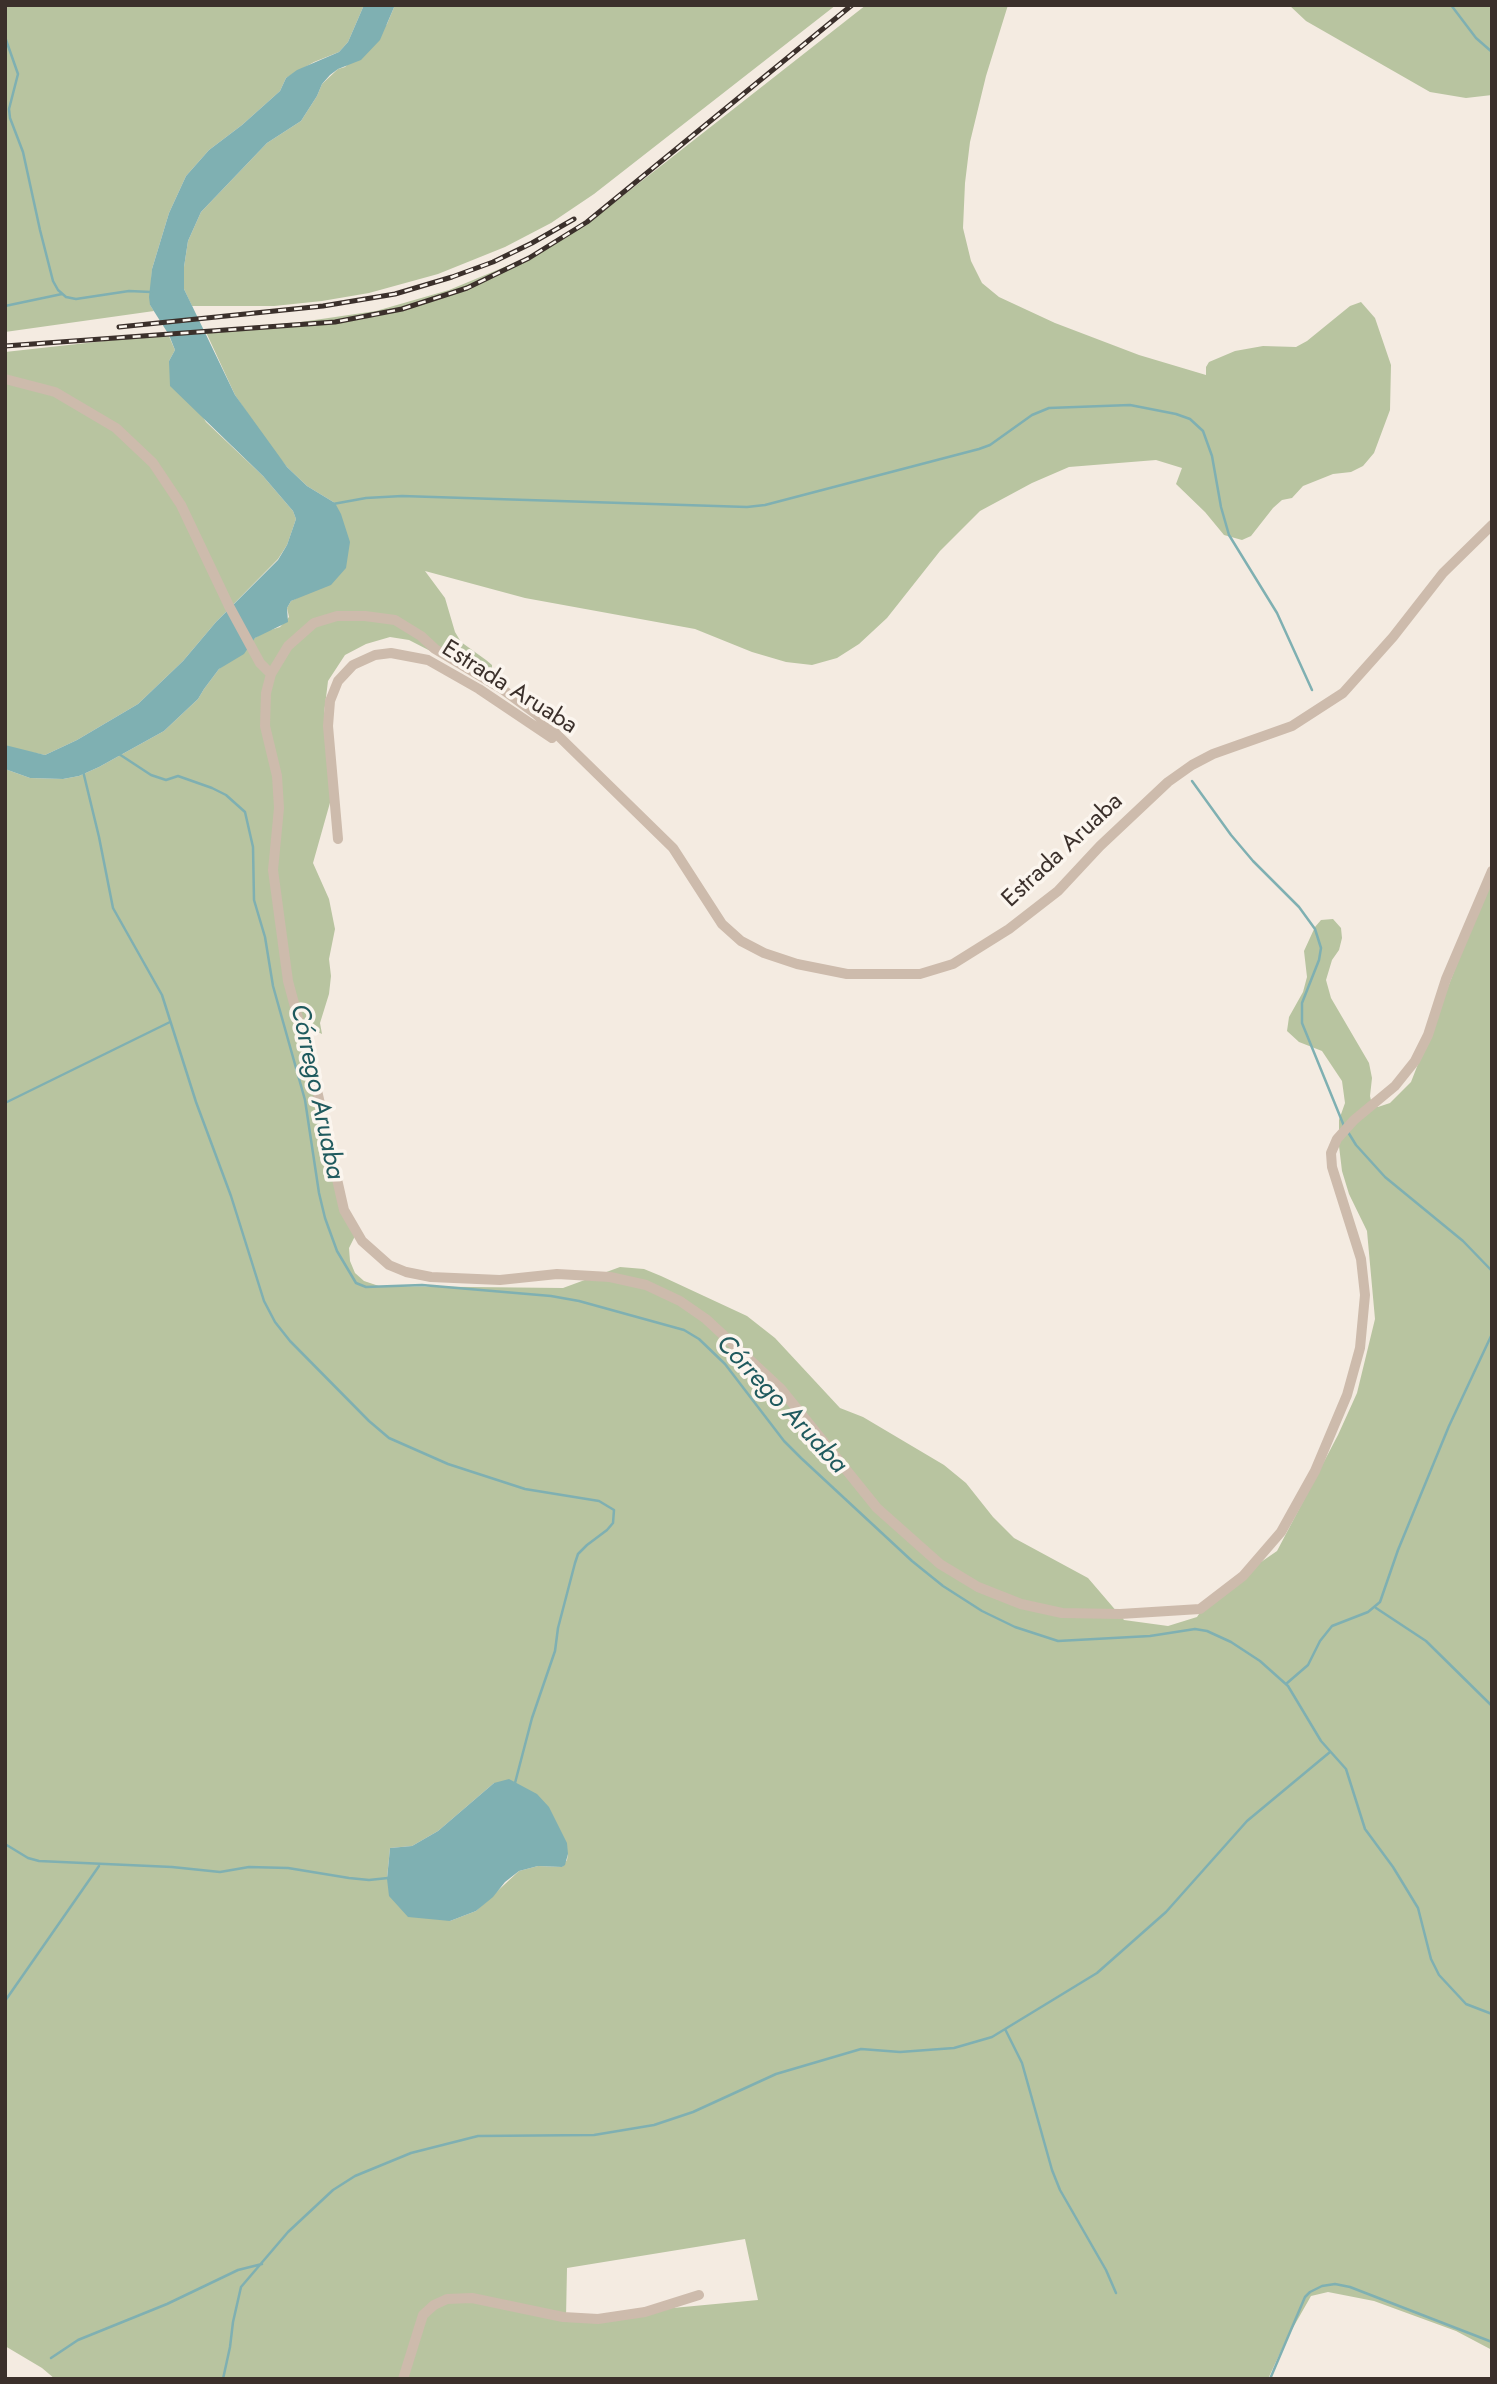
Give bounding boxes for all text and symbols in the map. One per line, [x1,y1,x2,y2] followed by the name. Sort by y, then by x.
[436,635,582,741] street label: Estrada Aruaba
[997,788,1129,914] street label: Estrada Aruaba
[282,1001,350,1183] water label: Córrego Aruaba
[709,1329,853,1481] water label: Córrego Aruaba

